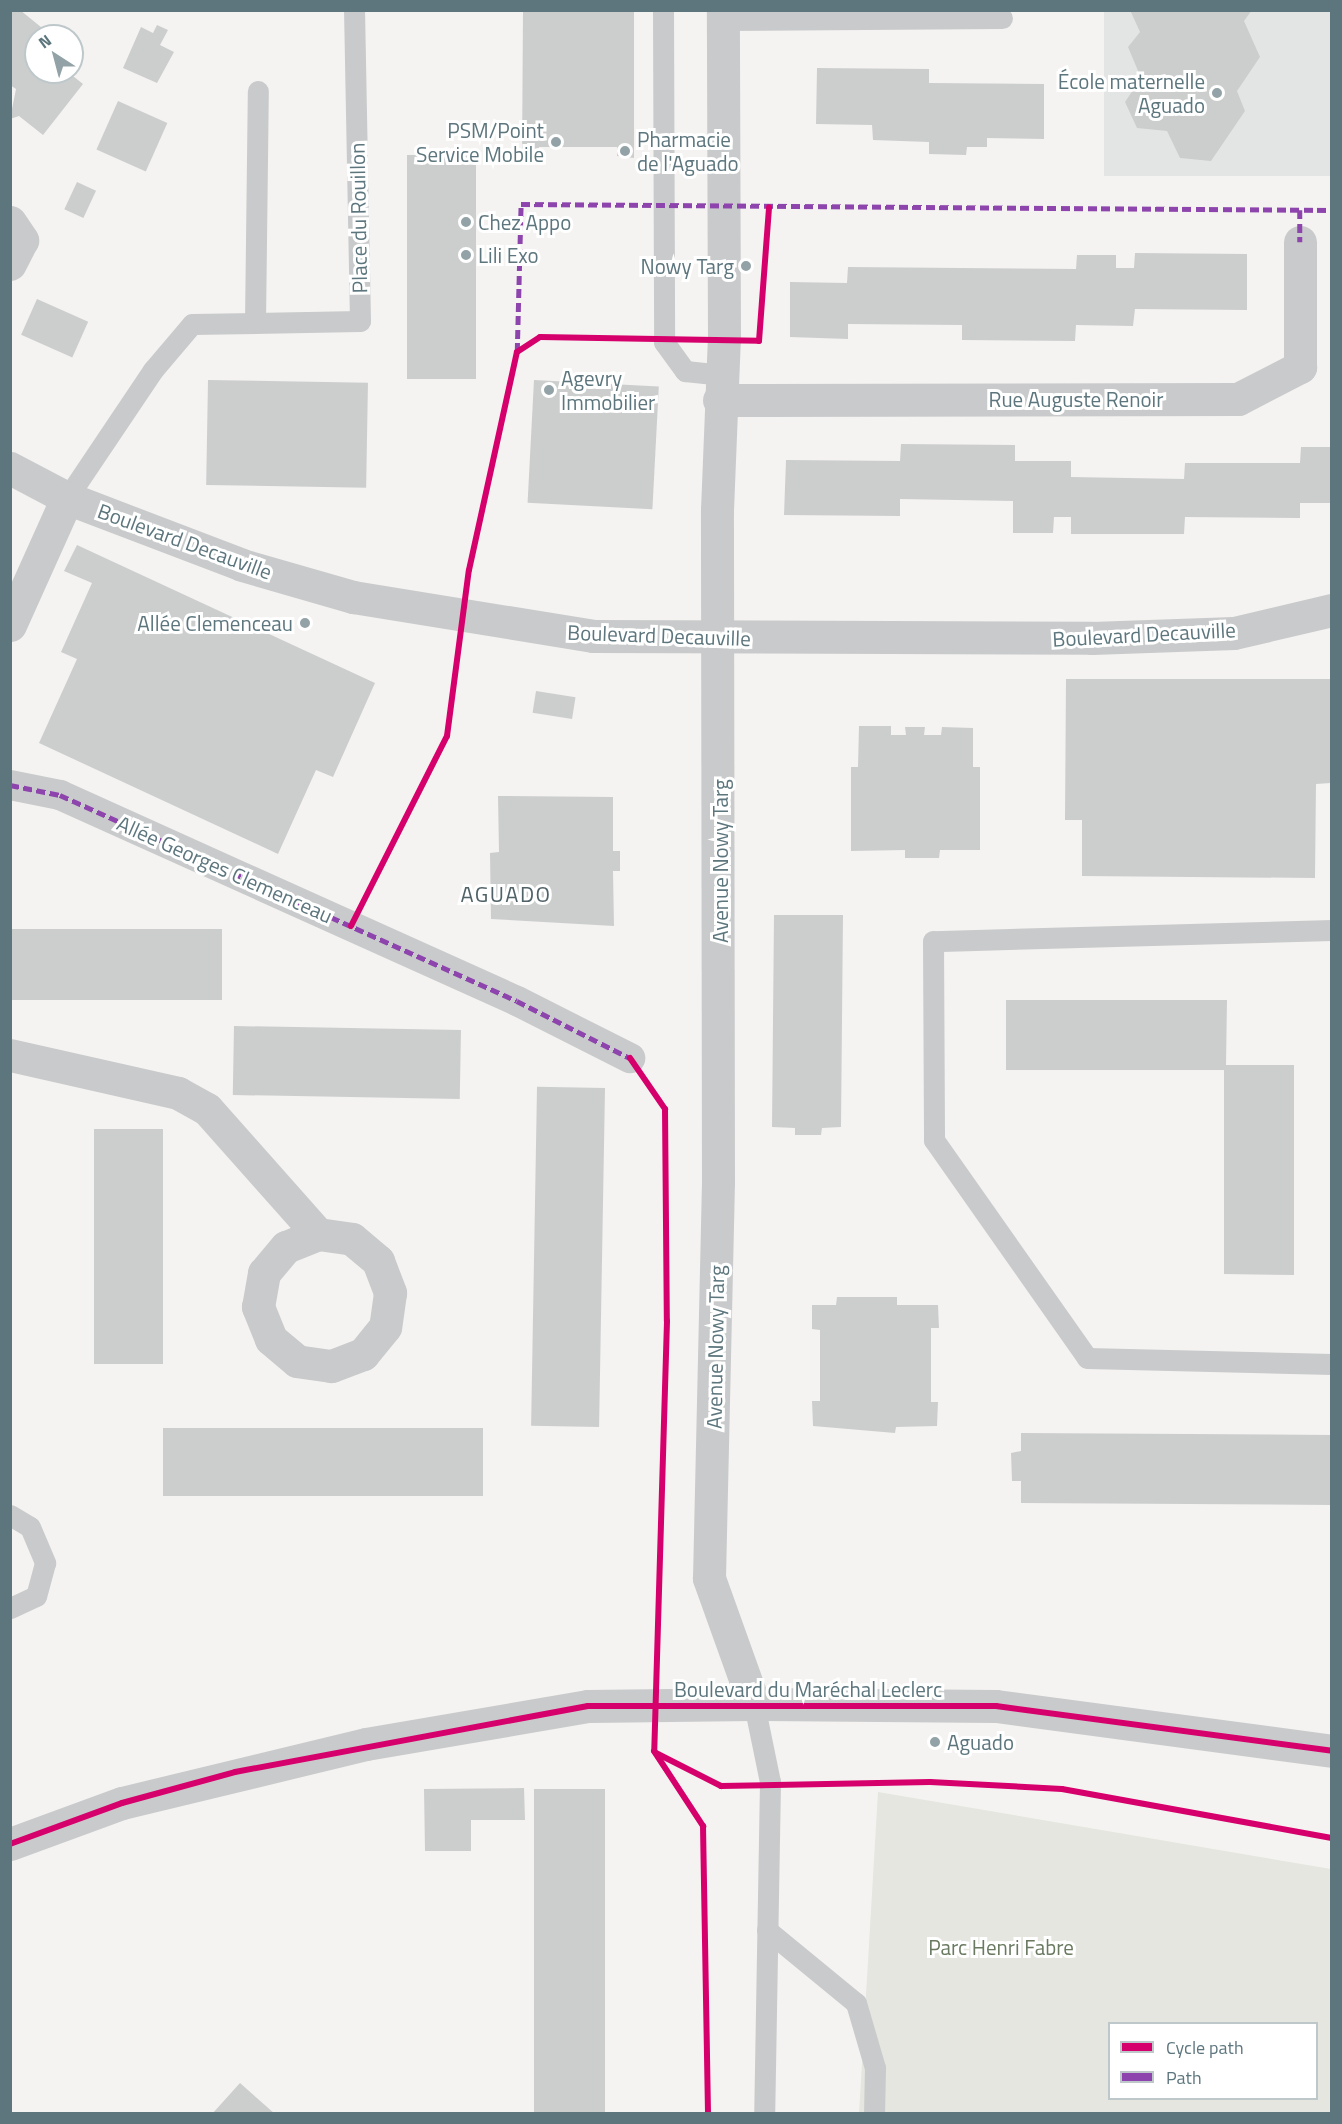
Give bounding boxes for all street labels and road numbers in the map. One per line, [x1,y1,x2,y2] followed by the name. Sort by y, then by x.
[344,142,372,294] street label: Place du Rouillon
[989,386,1163,412] street label: Rue Auguste Renoir
[94,498,276,584] street label: Boulevard Decauville
[1052,617,1236,651] street label: Boulevard Decauville
[567,619,751,651] street label: Boulevard Decauville
[707,779,733,943] street label: Avenue Nowy Targ
[113,810,337,928] street label: Allée Georges Clemenceau
[701,1265,729,1429] street label: Avenue Nowy Targ
[674,1676,942,1702] street label: Boulevard du Maréchal Leclerc

